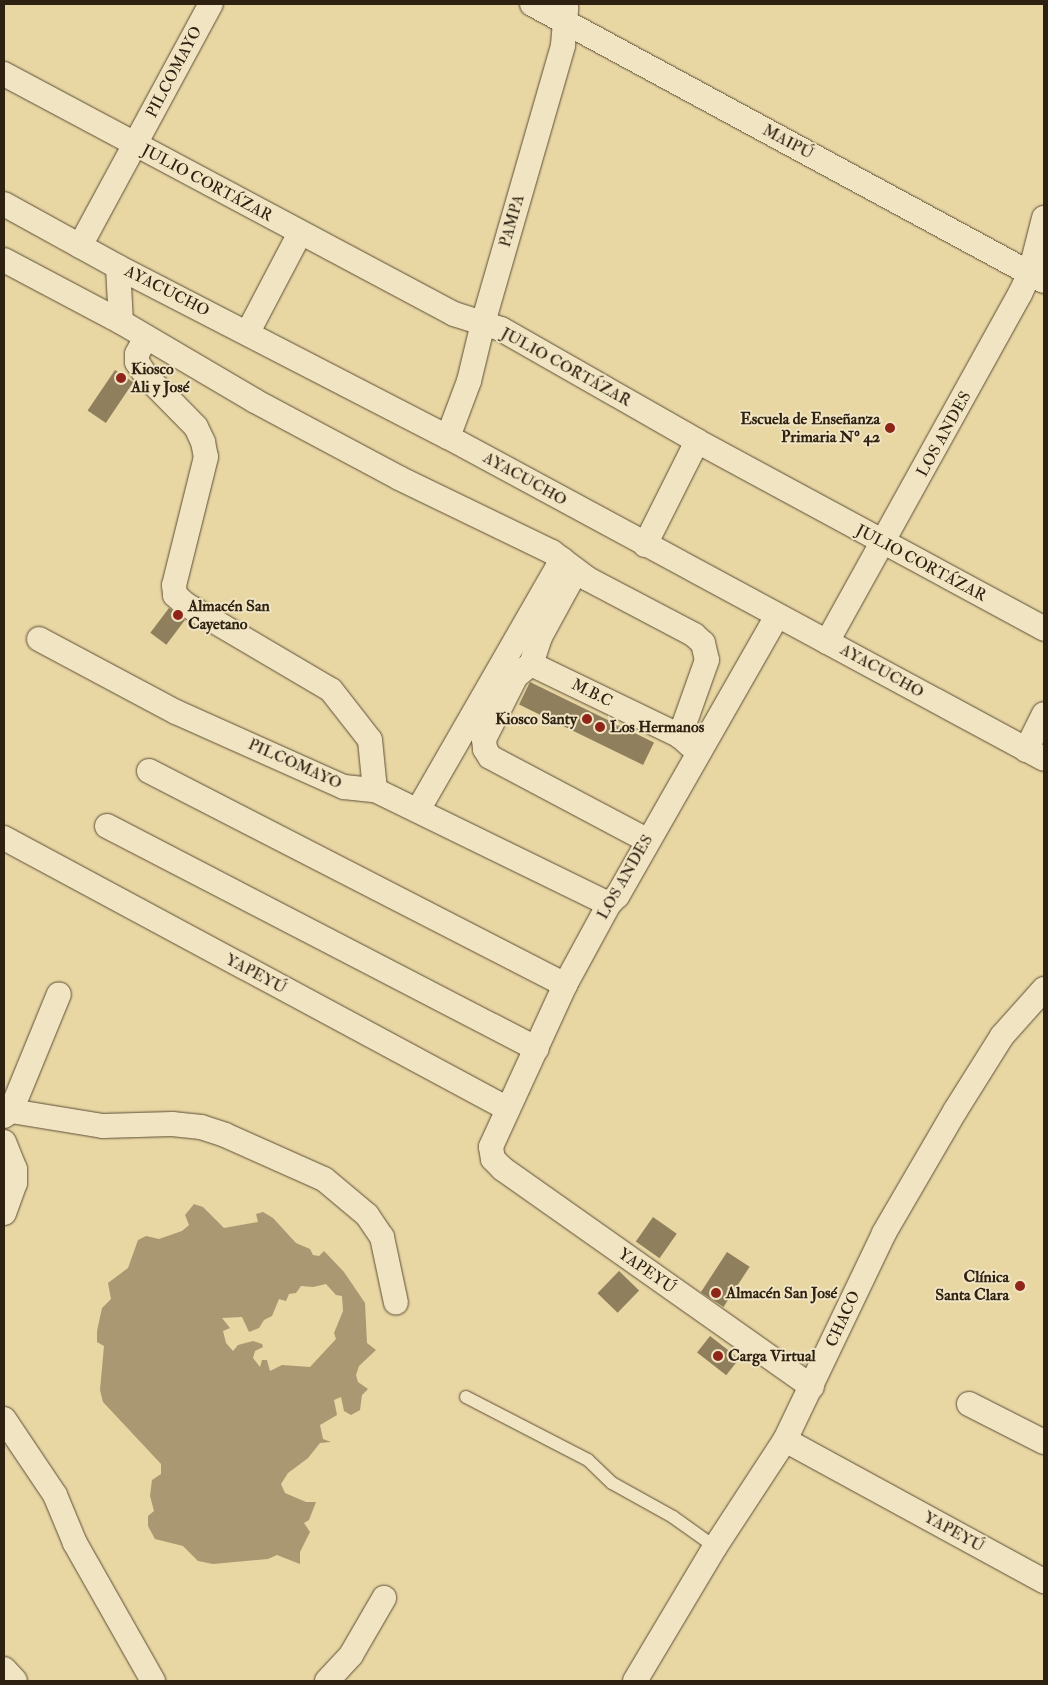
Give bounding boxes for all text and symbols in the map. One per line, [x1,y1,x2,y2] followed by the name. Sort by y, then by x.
[142,23,206,121] street label: PILCOMAYO
[759,121,817,163] street label: MAIPÚ
[138,140,276,226] street label: JULIO CORTÁZAR
[495,193,529,249] street label: PAMPA
[121,261,213,321] street label: AYACUCHO
[498,323,634,411] street label: JULIO CORTÁZAR
[131,359,189,397] place label: Kiosco Ali y José
[115,372,127,384] marker: Kiosco Ali y José
[913,388,975,480] street label: LOS ANDES
[740,409,880,447] place label: Escuela de Enseñanza Primaria Nº 42
[884,422,896,434] marker: Escuela de Enseñanza Primaria Nº 42
[480,448,570,510] street label: AYACUCHO
[852,520,990,606] street label: JULIO CORTÁZAR
[188,596,270,634] place label: Almacén San Cayetano
[172,609,184,621] marker: Almacén San Cayetano
[837,640,927,702] street label: AYACUCHO
[568,675,616,711] street label: M.B.C
[495,709,577,729] place label: Kiosco Santy
[581,713,593,725] marker: Kiosco Santy
[610,717,704,737] place label: Los Hermanos
[594,721,606,733] marker: Los Hermanos
[245,735,345,793] street label: PILCOMAYO
[593,831,657,923] street label: LOS ANDES
[222,950,290,998] street label: YAPEYÚ
[614,1244,680,1298] street label: YAPEYÚ
[935,1267,1009,1305] place label: Clínica Santa Clara
[1013,1279,1027,1293] marker: Clínica Santa Clara
[726,1283,837,1303] place label: Almacén San José
[710,1287,722,1299] marker: Almacén San José
[822,1288,864,1350] street label: CHACO
[728,1346,816,1366] place label: Carga Virtual
[712,1350,724,1362] marker: Carga Virtual
[920,1508,988,1556] street label: YAPEYÚ

